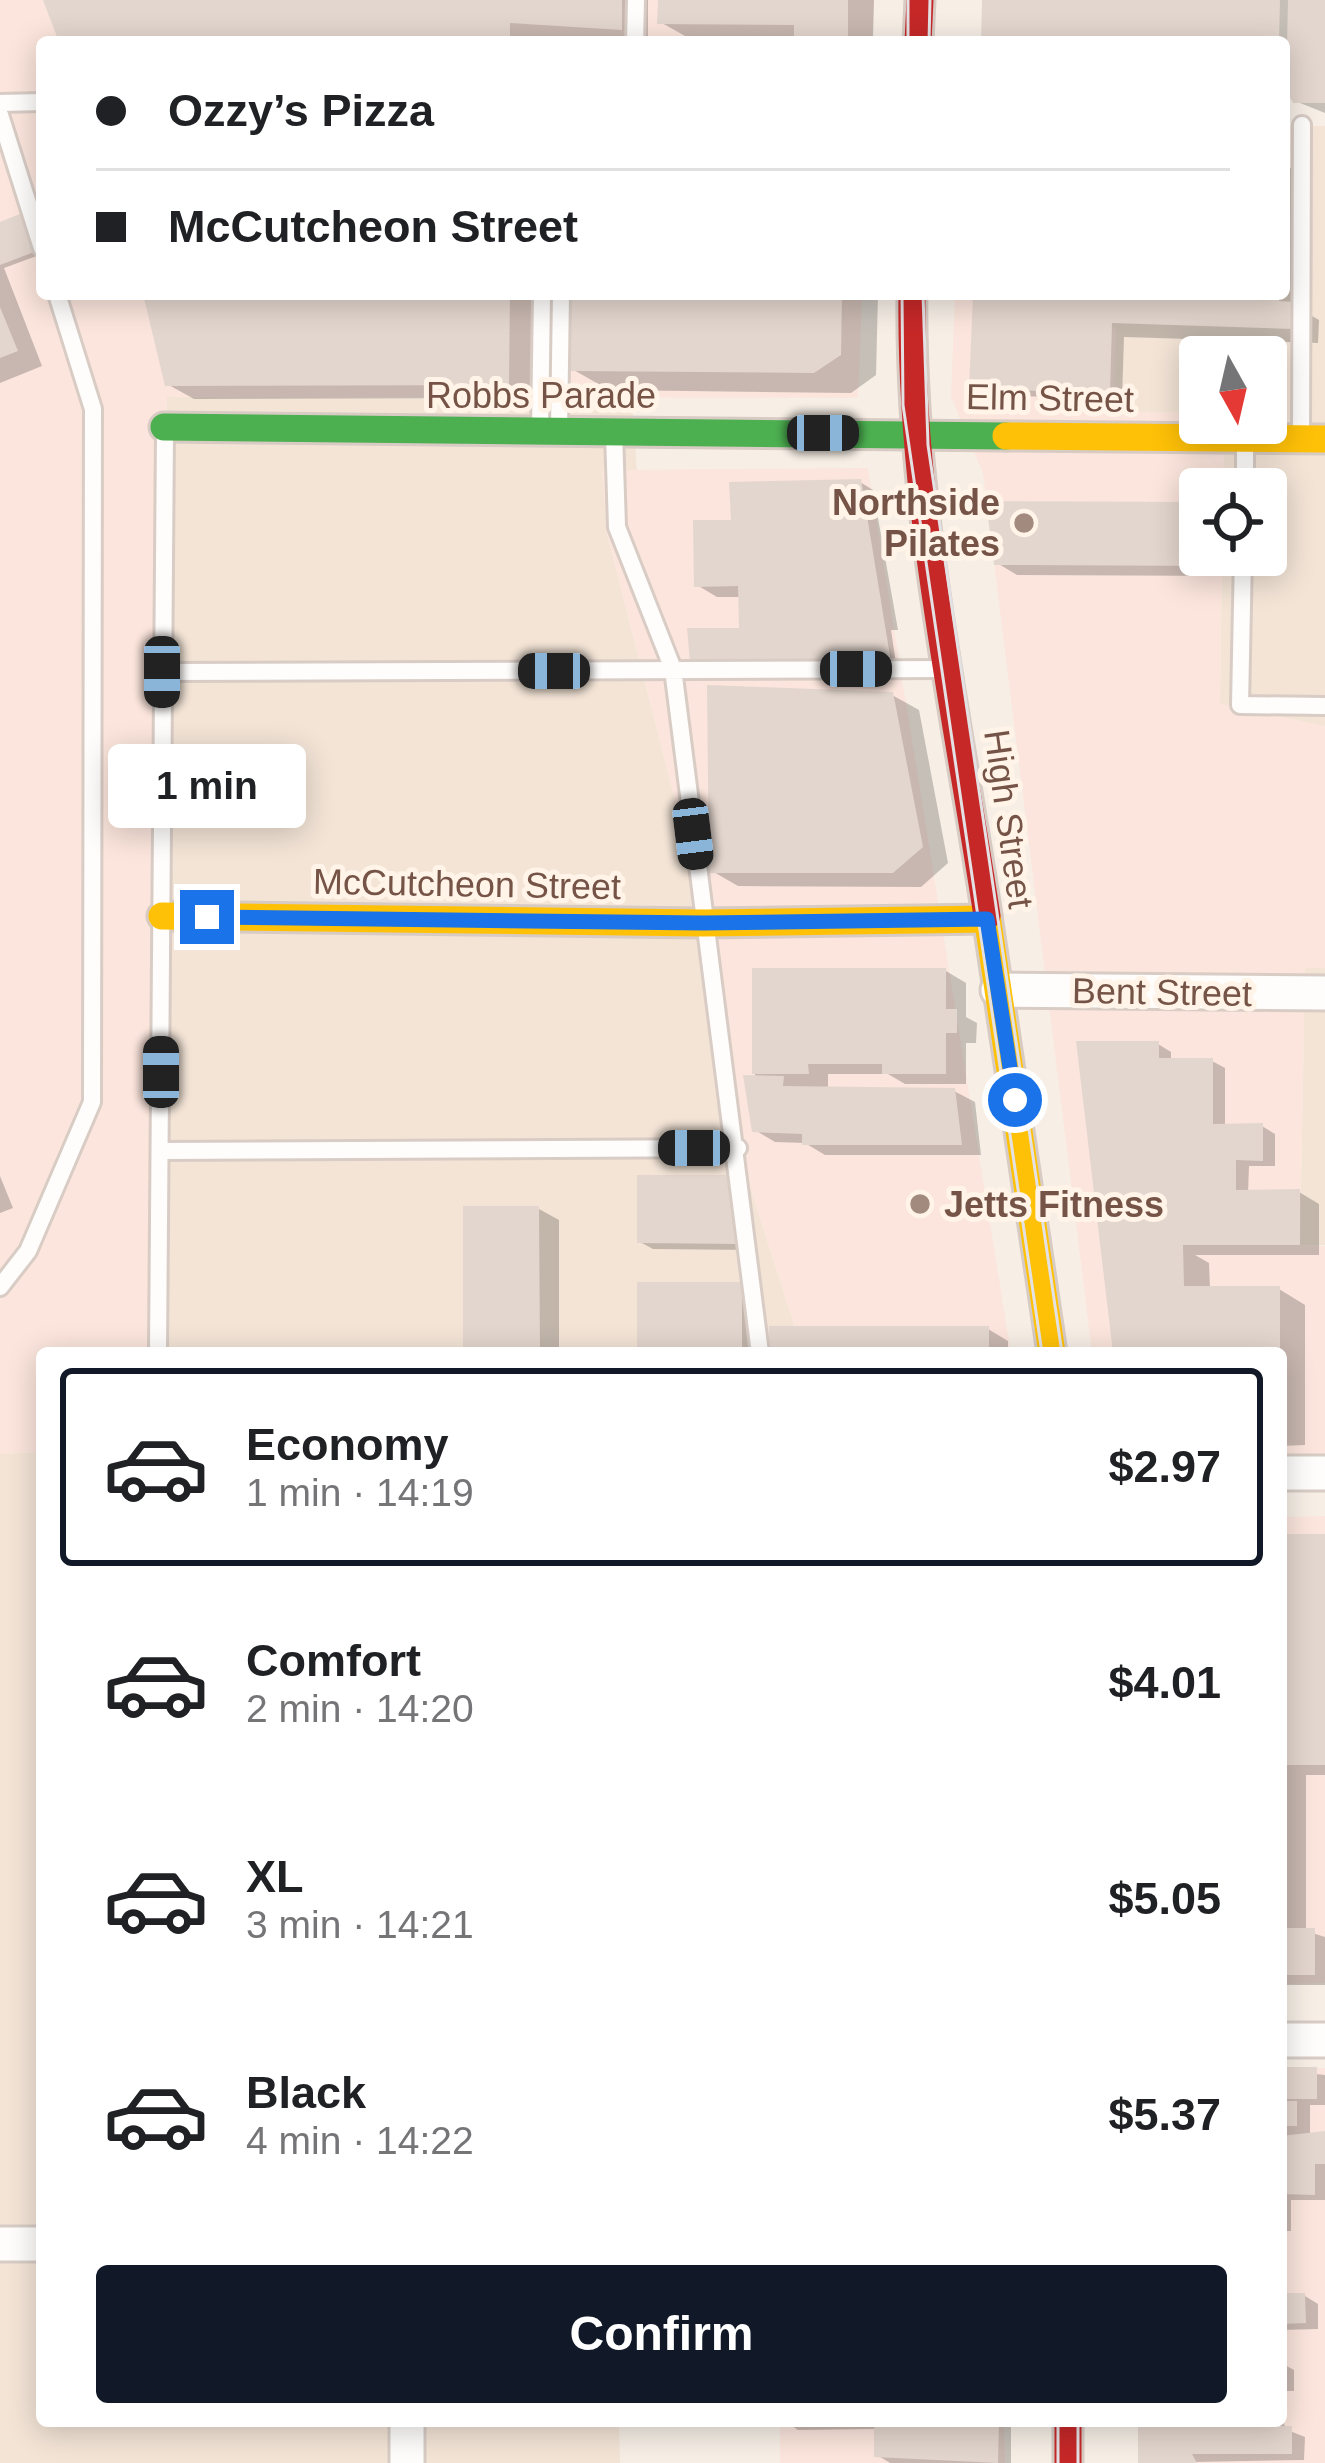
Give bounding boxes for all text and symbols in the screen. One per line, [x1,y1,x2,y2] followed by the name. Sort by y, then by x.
[168,85,434,136] text: Ozzy’s Pizza
[168,201,578,252] text: McCutcheon Street
[1179,336,1287,444] north arrow
[1179,336,1287,576] map controls
[426,375,656,416] street label: Robbs Parade
[966,376,1134,420] street label: Elm Street
[787,415,859,451] car
[1179,468,1287,576] button: locate
[832,482,1000,564] place label: Northside Pilates
[1011,510,1037,536] marker: Northside Pilates
[144,636,180,708] car
[820,651,892,687] car
[518,653,590,689] car
[976,727,1042,911] street label: High Street
[108,743,306,827] callout: 1 min
[156,764,258,807] text: 1 min
[671,796,715,872] car
[313,861,621,907] street label: McCutcheon Street
[180,890,234,944] route end
[1072,970,1252,1014] street label: Bent Street
[143,1036,179,1108] car
[988,1073,1042,1127] route start
[658,1130,730,1166] car
[944,1184,1164,1225] place label: Jetts Fitness
[907,1191,933,1217] marker: Jetts Fitness
[102,1413,210,1521] icon: car
[246,1419,449,1470] text: Economy
[1108,1441,1221,1492] text: $2.97
[246,1471,474,1514] text: 1 min · 14:19
[102,1629,210,1737] icon: car
[246,1635,421,1686] text: Comfort
[1108,1657,1221,1708] text: $4.01
[246,1687,474,1730] text: 2 min · 14:20
[102,1845,210,1953] icon: car
[246,1851,304,1902] text: XL
[1108,1873,1221,1924] text: $5.05
[246,1903,474,1946] text: 3 min · 14:21
[102,2061,210,2169] icon: car
[246,2067,366,2118] text: Black
[1108,2089,1221,2140] text: $5.37
[246,2119,474,2162] text: 4 min · 14:22
[96,2265,1227,2403] button: Confirm

